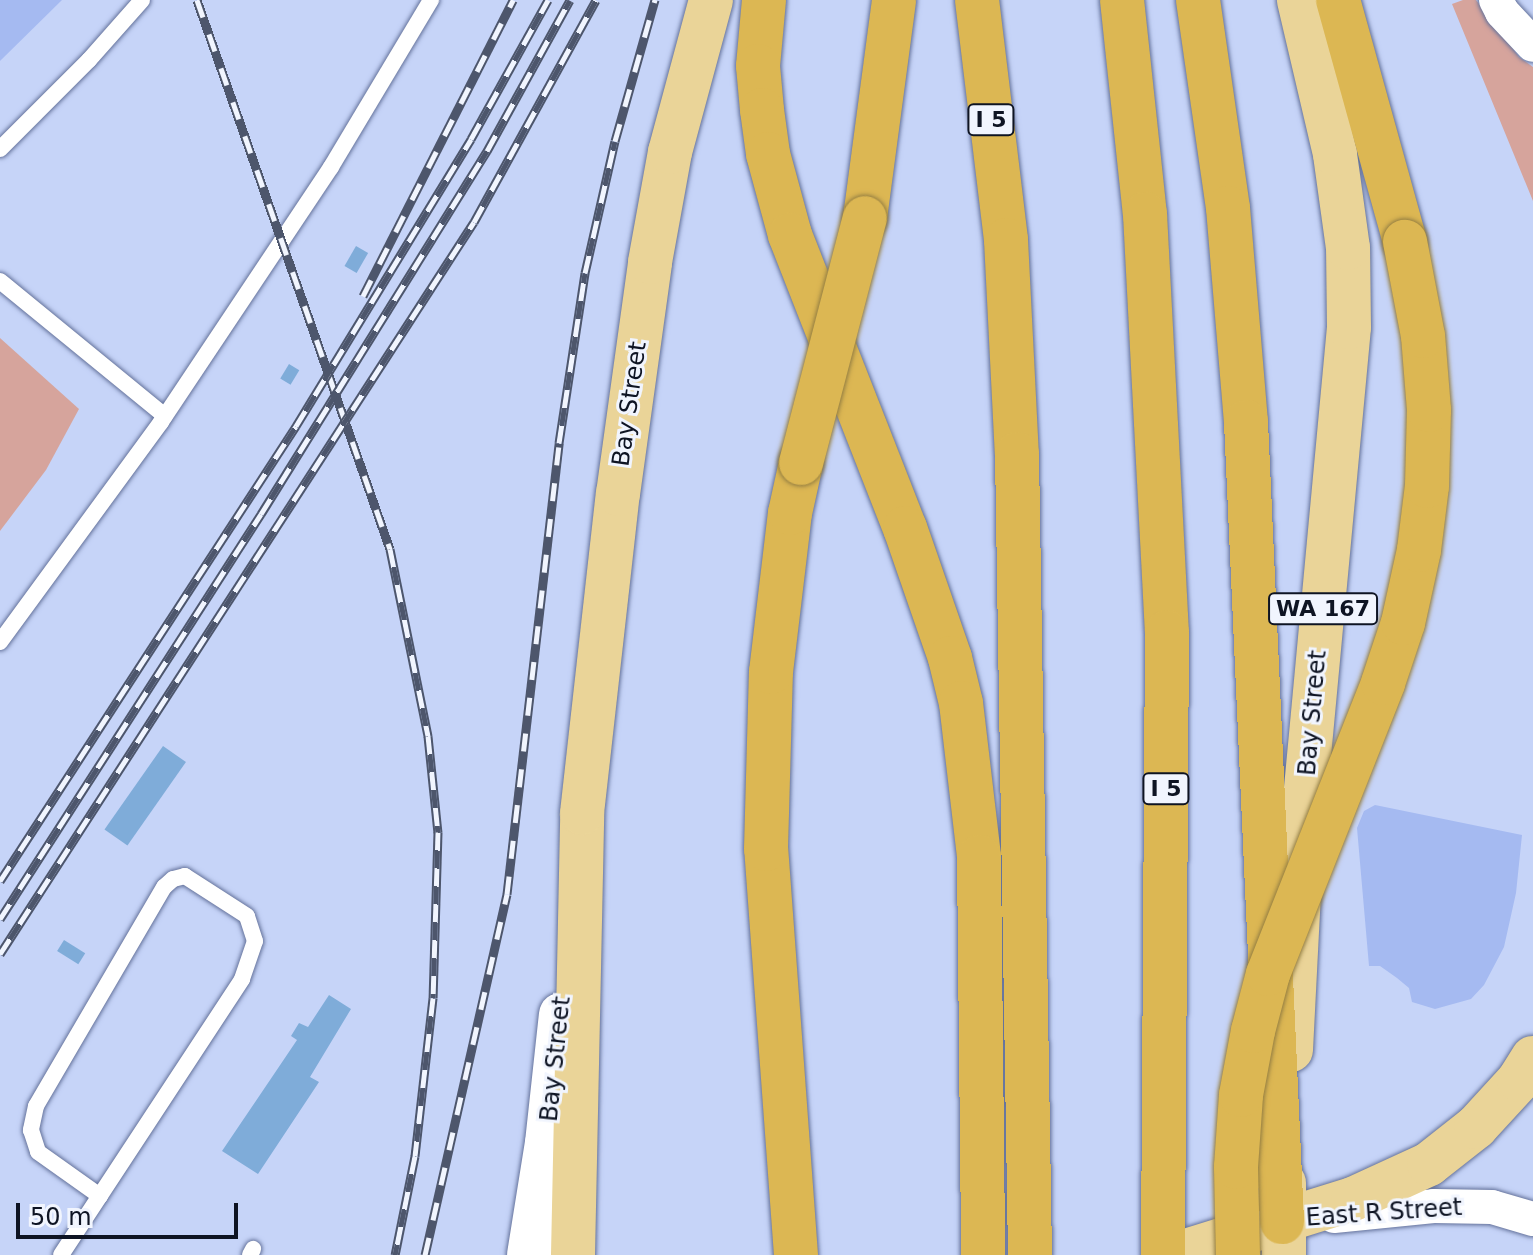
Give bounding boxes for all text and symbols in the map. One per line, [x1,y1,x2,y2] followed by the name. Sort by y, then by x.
[967,102,1015,138] road number: I 5
[607,340,653,468] street label: Bay Street
[1267,591,1379,627] road number: WA 167
[1293,649,1333,777] street label: Bay Street
[1142,771,1190,807] road number: I 5
[535,995,577,1123] street label: Bay Street
[20,1187,242,1237] scale bar
[1305,1193,1463,1233] street label: East R Street
[30,1203,92,1231] text: 50 m

